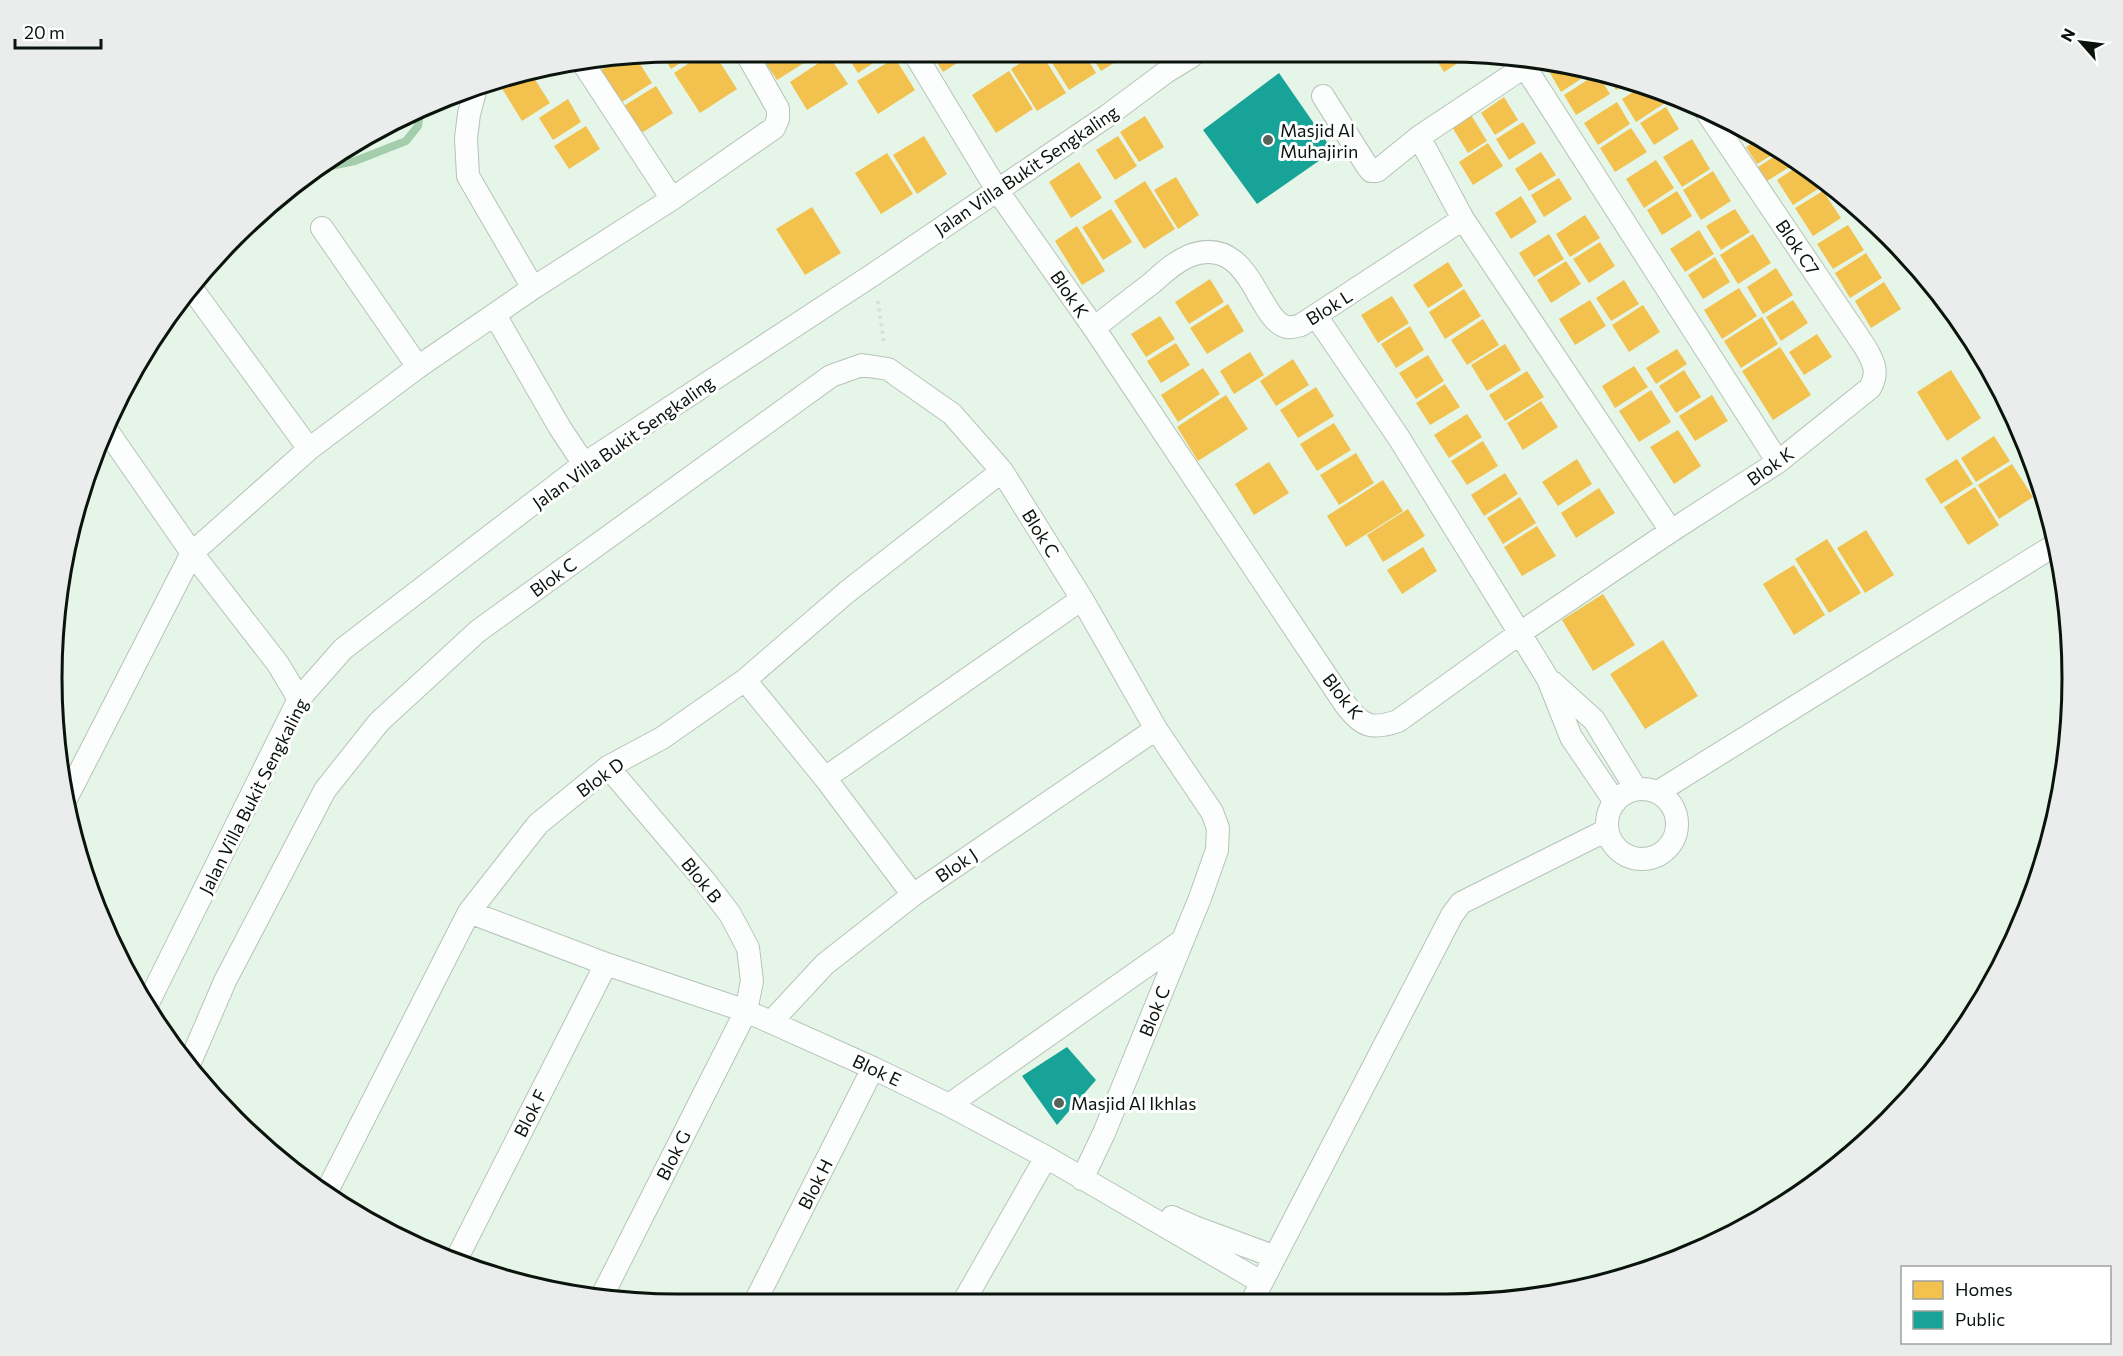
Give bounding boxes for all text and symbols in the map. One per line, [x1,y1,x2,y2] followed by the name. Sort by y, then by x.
[15,12,100,50] scale bar
[2051,12,2111,72] north arrow
[24,21,65,43] text: 20 m
[2056,25,2079,44] text: N
[930,100,1122,240] street label: Jalan Villa Bukit Sengkaling
[1280,119,1358,162] place label: Masjid Al Muhajirin
[1261,133,1275,147] marker: Masjid Al Muhajirin
[1772,215,1824,279] street label: Blok C7
[1046,266,1094,322] street label: Blok K
[1302,284,1356,330] street label: Blok L
[528,371,718,513] street label: Jalan Villa Bukit Sengkaling
[1742,442,1798,490] street label: Blok K
[1018,505,1064,561] street label: Blok C
[525,553,581,601] street label: Blok C
[1318,669,1368,723] street label: Blok K
[194,694,312,898] street label: Jalan Villa Bukit Sengkaling
[572,752,628,802] street label: Blok D
[931,843,981,887] street label: Blok J
[677,853,727,907] street label: Blok B
[1134,983,1174,1039] street label: Blok C
[849,1049,905,1091] street label: Blok E
[509,1086,551,1140] street label: Blok F
[1071,1092,1196,1114] place label: Masjid Al Ikhlas
[1052,1096,1066,1110] marker: Masjid Al Ikhlas
[651,1126,695,1184] street label: Blok G
[793,1155,837,1213] street label: Blok H
[1901,1266,2111,1344] legend
[1955,1278,2013,1300] text: Homes
[1955,1308,2005,1330] text: Public

